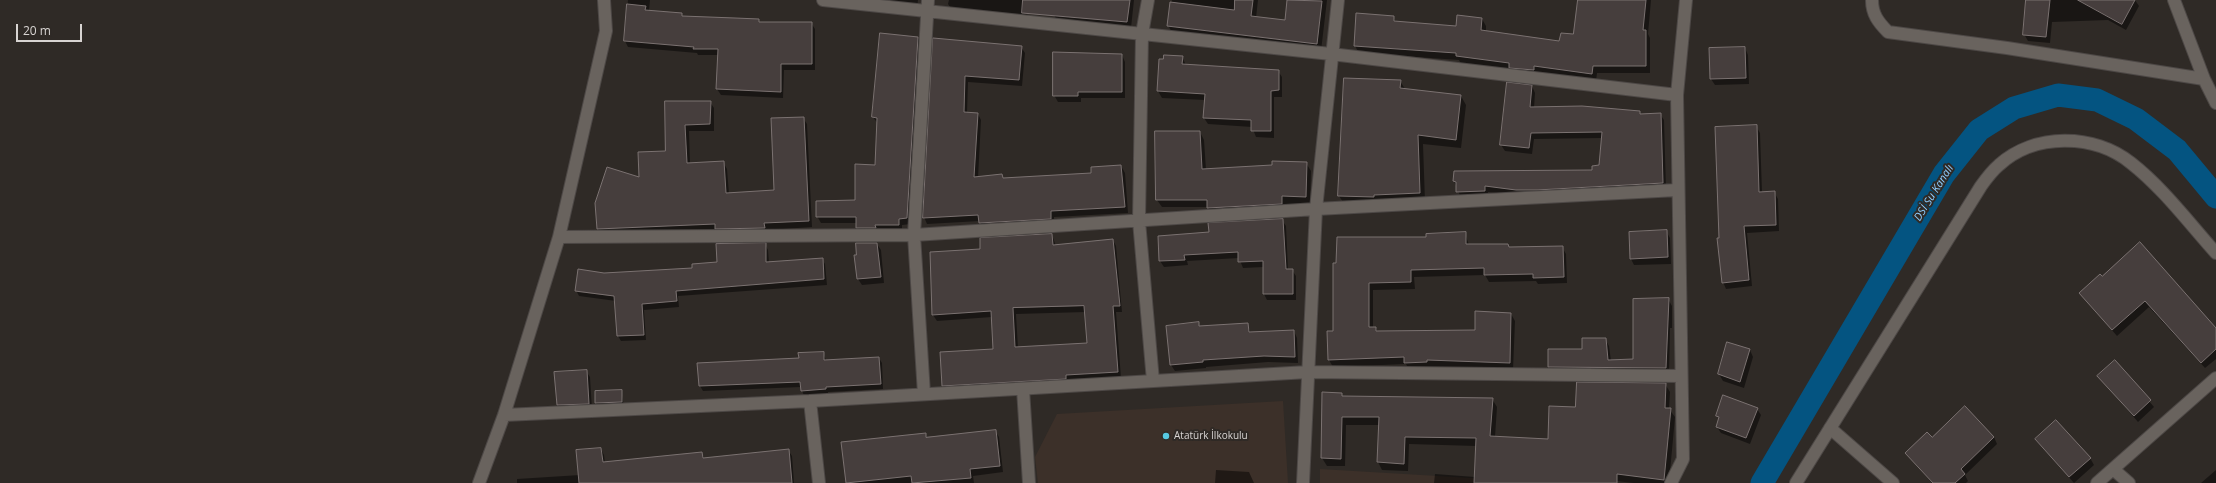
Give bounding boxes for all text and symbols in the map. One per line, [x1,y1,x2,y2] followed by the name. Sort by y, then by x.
[18,16,84,42] scale bar
[23,22,51,39] text: 20 m
[1911,162,1957,224] water label: DSİ Su Kanalı
[1174,430,1248,442] place label: Atatürk İlkokulu
[1161,431,1171,441] marker: Atatürk İlkokulu

